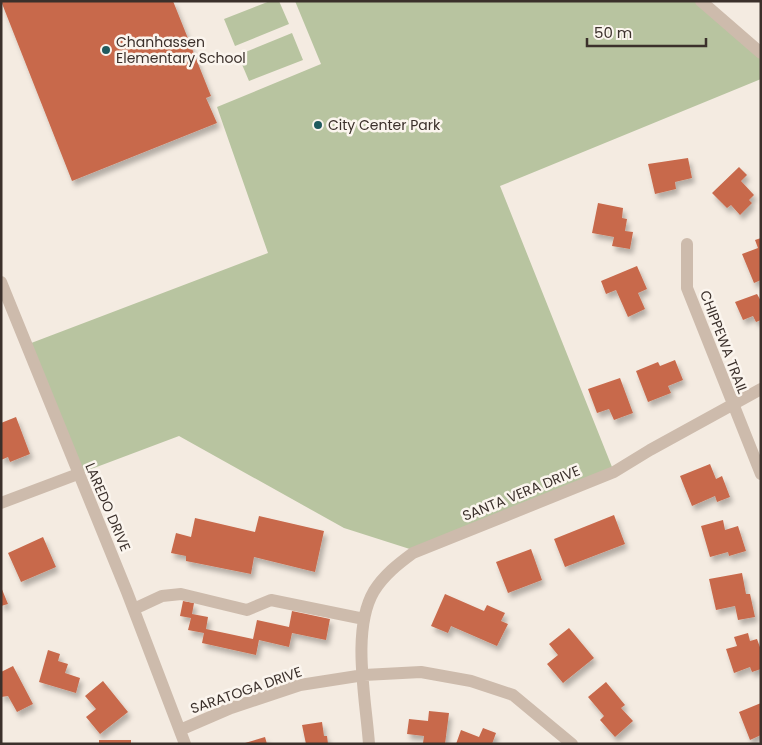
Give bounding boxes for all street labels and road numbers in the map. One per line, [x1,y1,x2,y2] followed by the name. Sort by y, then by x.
[695,287,753,397] street label: CHIPPEWA TRAIL
[80,460,136,554] street label: LAREDO DRIVE
[459,460,583,526] street label: SANTA VERA DRIVE
[188,662,304,718] street label: SARATOGA DRIVE

